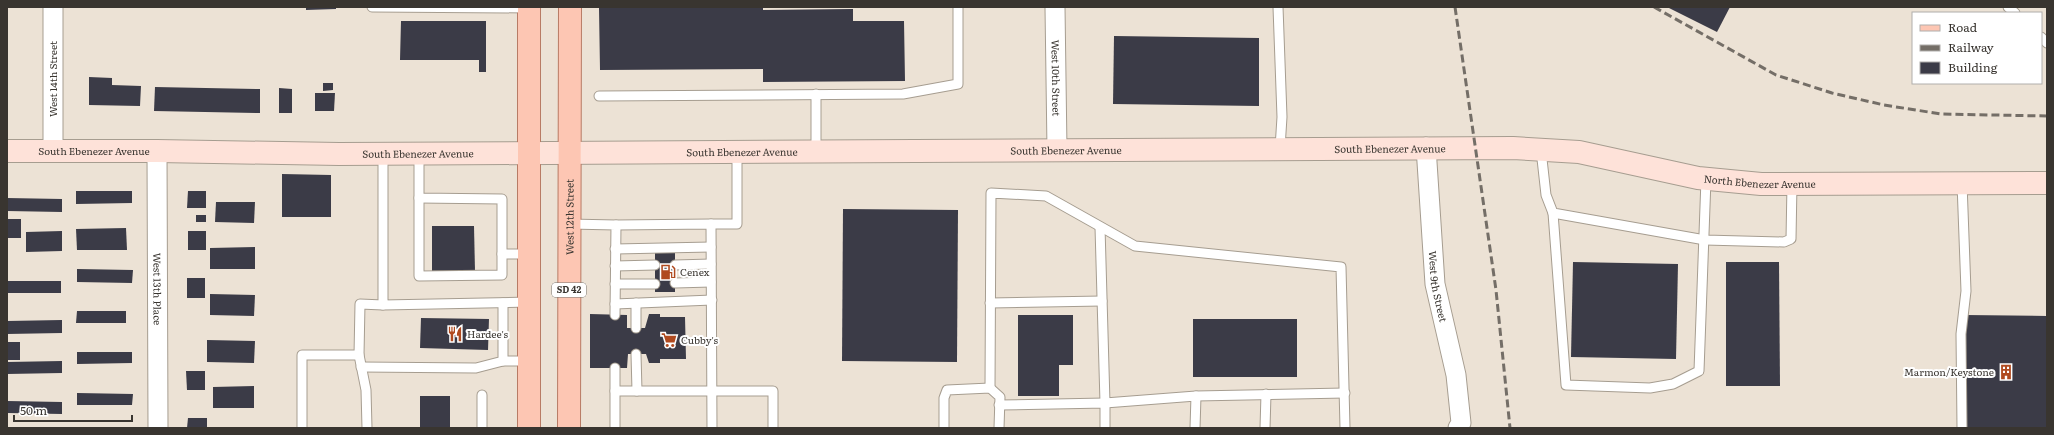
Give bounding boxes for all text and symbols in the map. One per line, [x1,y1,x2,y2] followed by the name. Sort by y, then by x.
[1912,12,2042,84] legend
[1948,18,1978,36] text: Road
[1948,38,1994,56] text: Railway
[1048,40,1065,116] street label: West 10th Street
[45,41,60,117] street label: West 14th Street
[1948,58,1998,76] text: Building
[1334,140,1446,156] street label: South Ebenezer Avenue
[1010,142,1122,158] street label: South Ebenezer Avenue
[38,143,150,158] street label: South Ebenezer Avenue
[686,144,798,159] street label: South Ebenezer Avenue
[362,145,474,161] street label: South Ebenezer Avenue
[1703,171,1816,191] street label: North Ebenezer Avenue
[561,179,577,255] street label: West 12th Street
[1426,250,1452,323] street label: West 9th Street
[150,253,166,325] street label: West 13th Place
[659,263,677,281] fuel station icon: Cenex
[680,264,710,279] place label: Cenex
[552,283,586,297] road number: SD 42
[446,325,464,343] restaurant icon: Hardee's
[467,326,508,341] place label: Hardee's
[660,331,678,349] supermarket icon: Cubby's
[681,332,718,347] place label: Cubby's
[1997,363,2015,381] building icon: Marmon/Keystone
[1904,364,1994,379] place label: Marmon/Keystone
[14,397,132,423] scale bar
[20,401,47,419] text: 50 m

